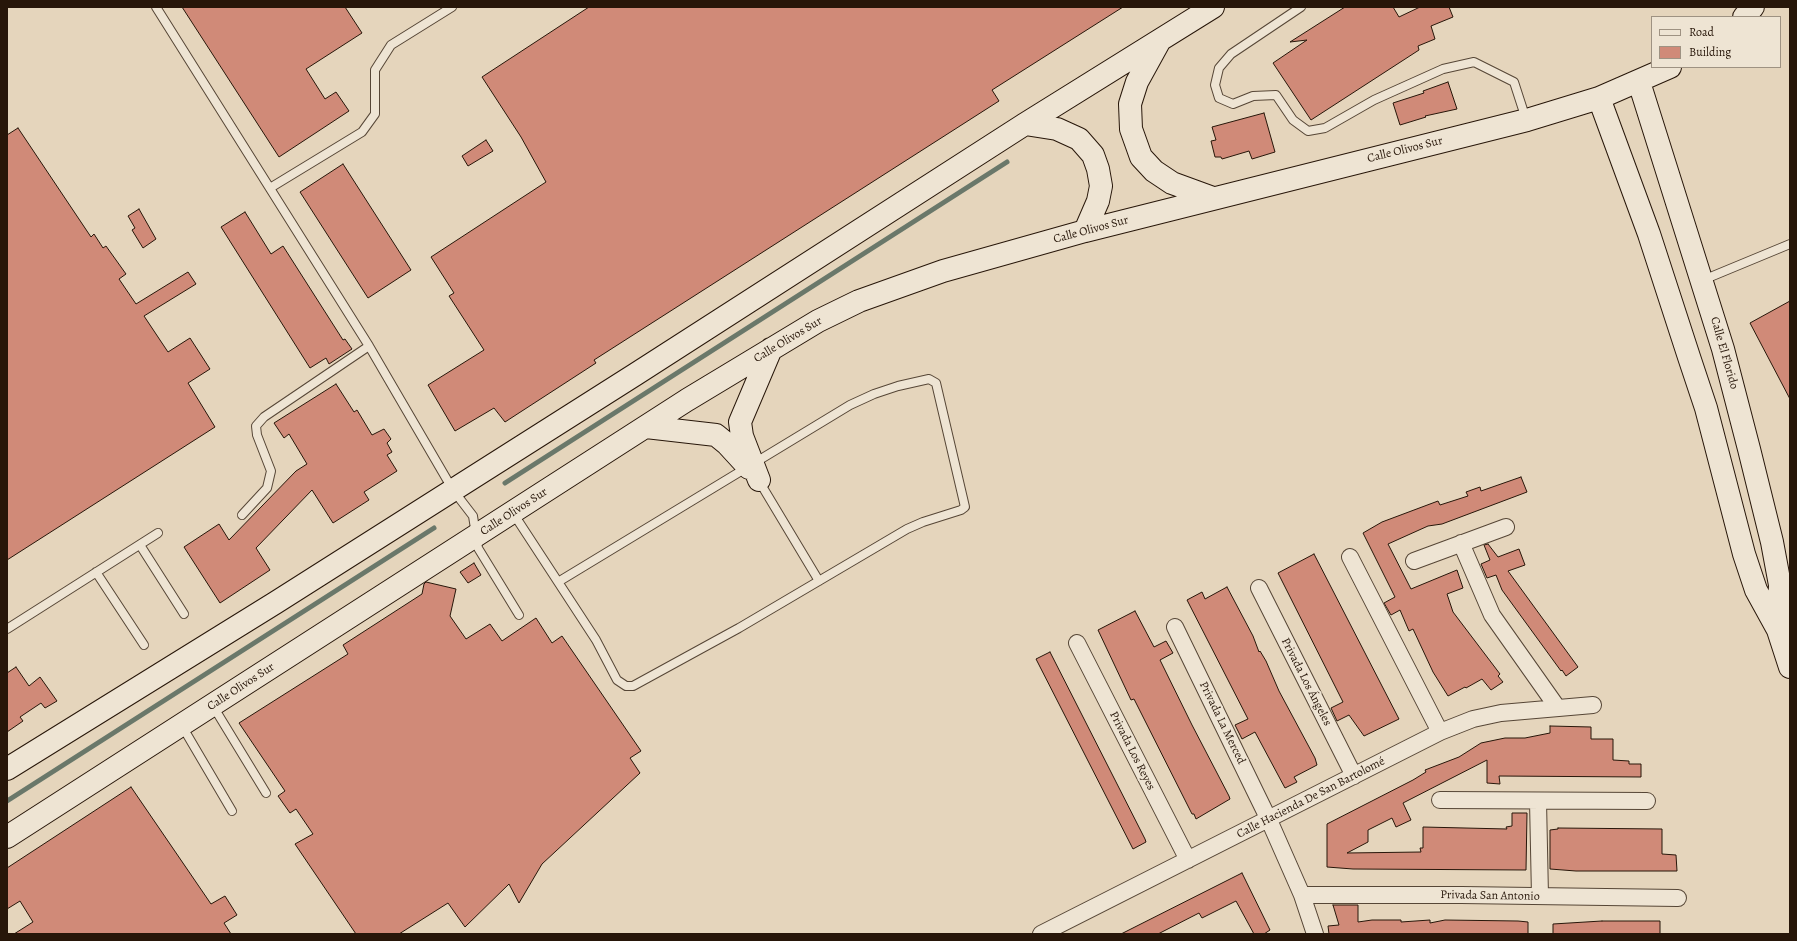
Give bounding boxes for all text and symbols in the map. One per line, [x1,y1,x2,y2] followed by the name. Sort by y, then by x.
[1651,16,1781,68] legend
[1689,24,1714,40] text: Road
[1689,44,1731,60] text: Building
[1366,134,1444,166] street label: Calle Olivos Sur
[1052,213,1130,247] street label: Calle Olivos Sur
[751,314,825,366] street label: Calle Olivos Sur
[1707,315,1741,391] street label: Calle El Florido
[478,485,550,539] street label: Calle Olivos Sur
[1278,636,1334,728] street label: Privada Los Ángeles
[205,660,277,714] street label: Calle Olivos Sur
[1196,679,1248,767] street label: Privada La Merced
[1106,709,1158,793] street label: Privada Los Reyes
[1235,754,1387,842] street label: Calle Hacienda De San Bartolomé
[1440,888,1540,904] street label: Privada San Antonio

